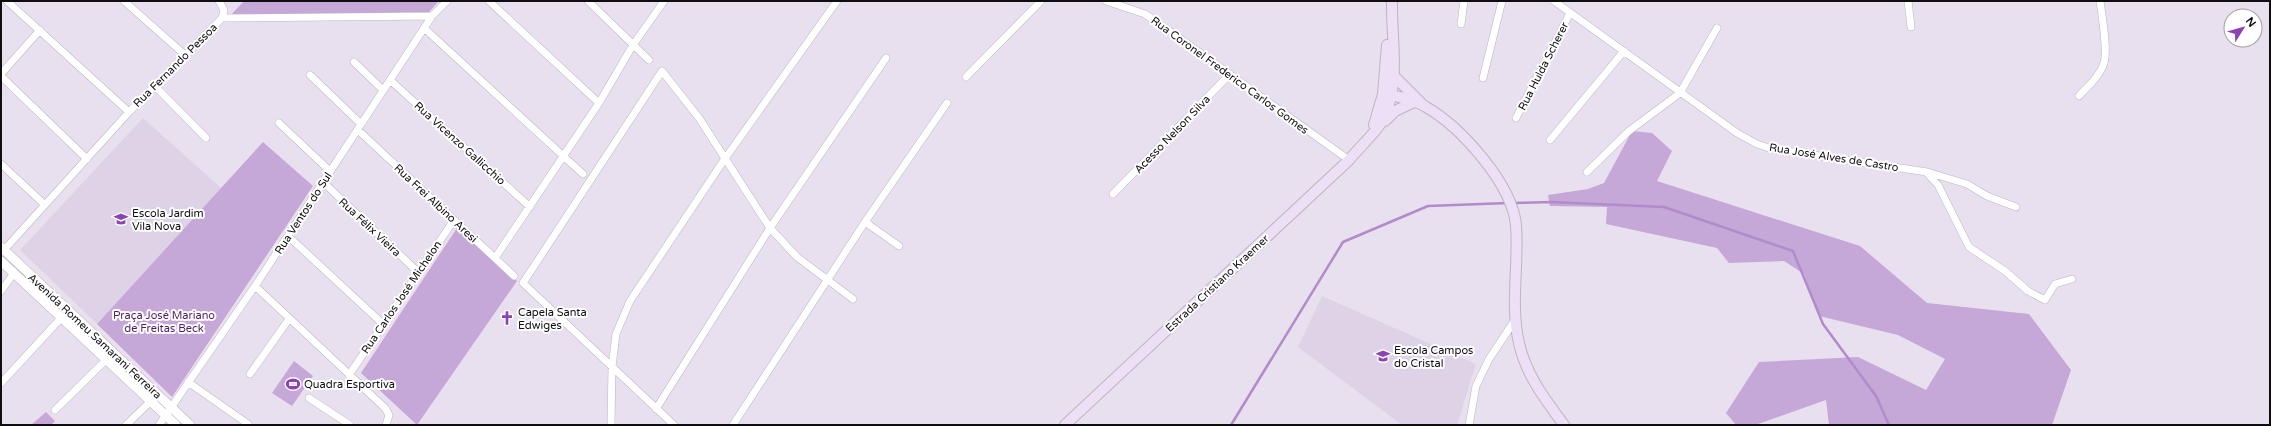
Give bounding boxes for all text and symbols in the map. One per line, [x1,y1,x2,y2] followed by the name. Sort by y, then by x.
[2223,8,2263,48] north arrow
[1148,14,1311,137] street label: Rua Coronel Frederico Carlos Gomes
[2243,15,2258,30] text: N
[1516,19,1572,112] street label: Rua Hulda Scherer
[131,21,220,110] street label: Rua Fernando Pessoa
[1132,93,1213,176] street label: Acesso Nelson Silva
[411,99,508,188] street label: Rua Vicenzo Gallicchio
[1768,141,1900,174] street label: Rua José Alves de Castro
[391,161,480,245] street label: Rua Frei Albino Aresi
[272,170,335,257] street label: Rua Ventos do Sul
[336,195,403,259] street label: Rua Félix Vieira
[132,207,204,233] place label: Escola Jardim Vila Nova
[113,211,129,227] school or university icon: Escola Jardim Vila Nova
[1163,232,1272,335] street label: Estrada Cristiano Kraemer
[359,238,444,356] street label: Rua Carlos José Michelon
[25,271,164,402] street label: Avenida Romeu Samarani Ferreira
[518,306,587,332] place label: Capela Santa Edwiges
[113,309,215,335] park label: Praça José Mariano de Freitas Beck
[499,310,515,326] church icon: Capela Santa Edwiges
[1394,344,1473,370] place label: Escola Campos do Cristal
[1375,348,1391,364] school or university icon: Escola Campos do Cristal
[285,376,301,392] sports icon: Quadra Esportiva
[304,378,395,391] place label: Quadra Esportiva

